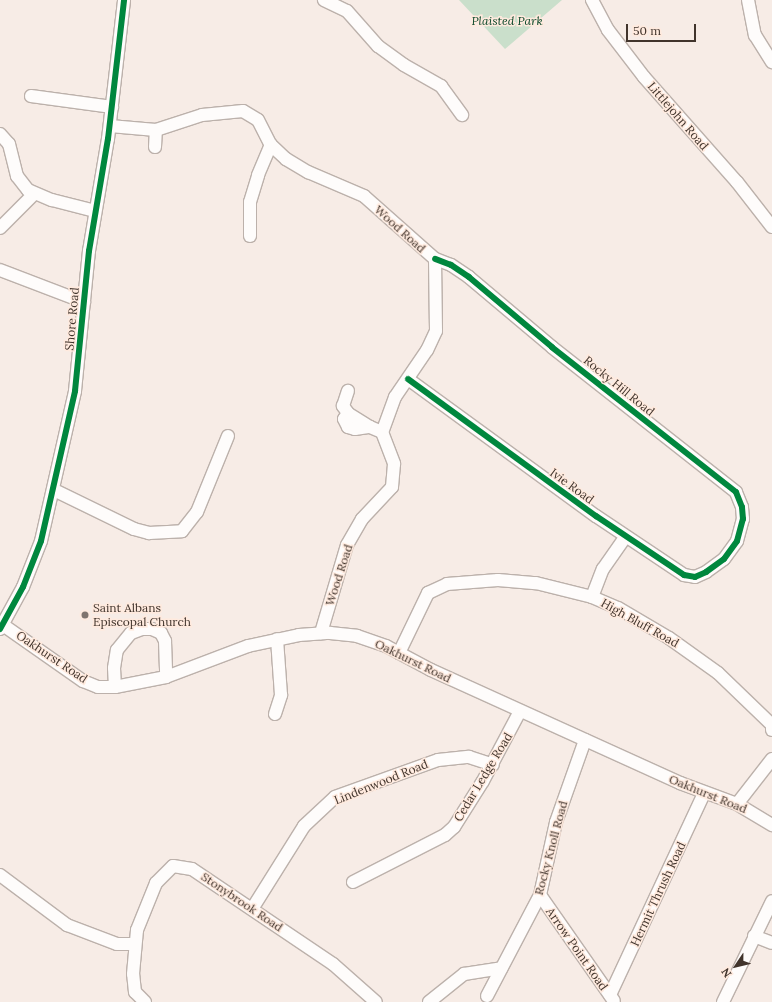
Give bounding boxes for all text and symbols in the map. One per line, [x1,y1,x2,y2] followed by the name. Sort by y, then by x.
[471,14,543,28] park label: Plaisted Park
[628,16,698,42] scale bar
[633,23,661,38] text: 50 m
[645,79,711,153] street label: Littlejohn Road
[372,202,428,256] street label: Wood Road
[62,287,82,351] street label: Shore Road
[581,353,657,419] street label: Rocky Hill Road
[547,465,597,507] street label: Ivie Road
[322,542,356,608] street label: Wood Road
[598,596,682,650] street label: High Bluff Road
[93,601,191,629] place label: Saint Albans Episcopal Church
[80,610,90,620] marker: Saint Albans Episcopal Church
[14,628,90,686] street label: Oakhurst Road
[373,636,453,686] street label: Oakhurst Road
[451,730,515,824] street label: Cedar Ledge Road
[332,757,430,807] street label: Lindenwood Road
[667,772,749,816] street label: Oakhurst Road
[532,799,570,897] street label: Rocky Knoll Road
[627,839,689,949] street label: Hermit Thrush Road
[198,869,286,935] street label: Stonybrook Road
[543,905,611,993] street label: Arrow Point Road
[716,946,756,986] north arrow
[718,965,734,980] text: N

